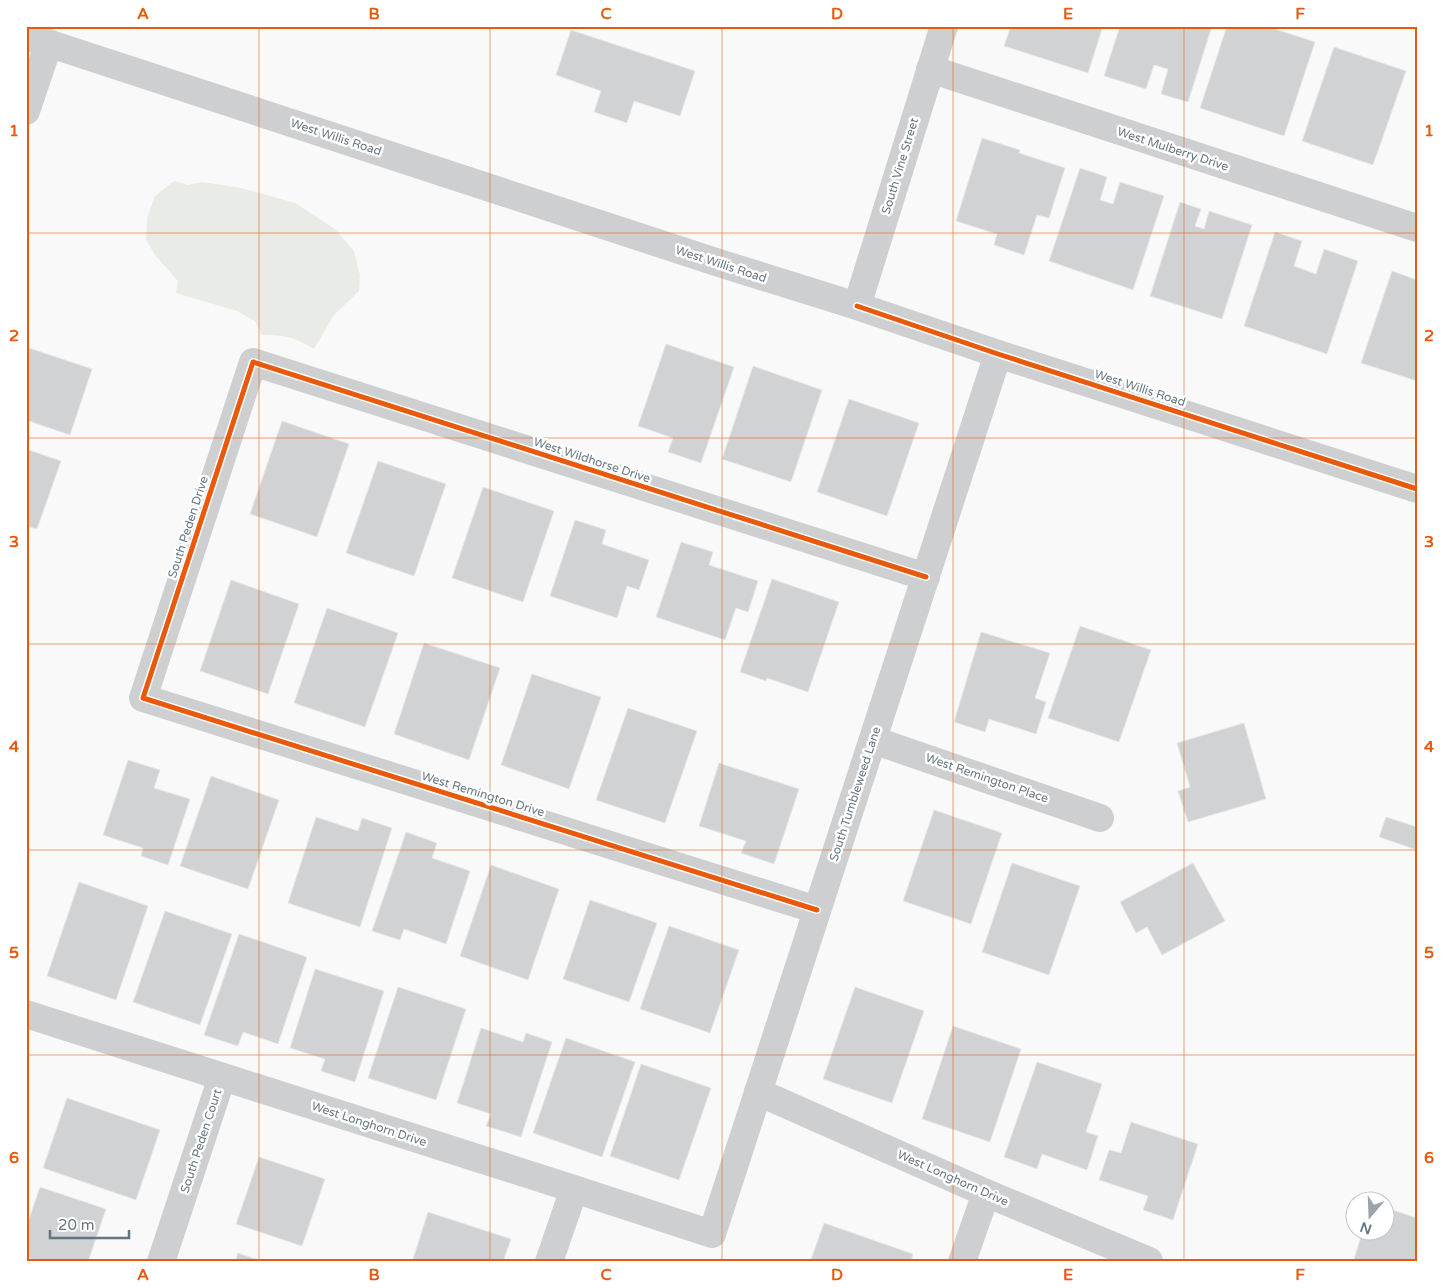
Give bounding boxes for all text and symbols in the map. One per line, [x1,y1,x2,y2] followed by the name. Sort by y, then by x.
[137,4,149,24] text: A
[368,4,380,24] text: B
[600,4,612,24] text: C
[831,4,843,24] text: D
[1063,4,1073,24] text: E
[1295,4,1305,24] text: F
[289,116,383,158] street label: West Willis Road
[879,116,921,216] street label: South Vine Street
[9,121,19,141] text: 1
[1424,121,1434,141] text: 1
[1116,124,1231,174] street label: West Mulberry Drive
[674,243,768,285] street label: West Willis Road
[9,326,19,346] text: 2
[1424,326,1434,346] text: 2
[1093,367,1187,409] street label: West Willis Road
[532,435,652,486] street label: West Wildhorse Drive
[165,474,211,580] street label: South Peden Drive
[9,532,19,552] text: 3
[1424,532,1434,552] text: 3
[827,725,883,863] street label: South Tumbleweed Lane
[9,737,19,757] text: 4
[1424,737,1434,757] text: 4
[924,750,1051,806] street label: West Remington Place
[420,769,546,819] street label: West Remington Drive
[9,943,19,963] text: 5
[1424,943,1434,963] text: 5
[178,1087,225,1195] street label: South Peden Court
[310,1099,428,1149] street label: West Longhorn Drive
[895,1147,1011,1209] street label: West Longhorn Drive
[9,1148,19,1168] text: 6
[1424,1148,1434,1168] text: 6
[1346,1190,1396,1240] north arrow
[50,1208,129,1240] scale bar
[58,1216,95,1234] text: 20 m
[1358,1218,1374,1238] text: N
[137,1265,149,1285] text: A
[368,1265,380,1285] text: B
[600,1265,612,1285] text: C
[831,1265,843,1285] text: D
[1063,1265,1073,1285] text: E
[1295,1265,1305,1285] text: F

